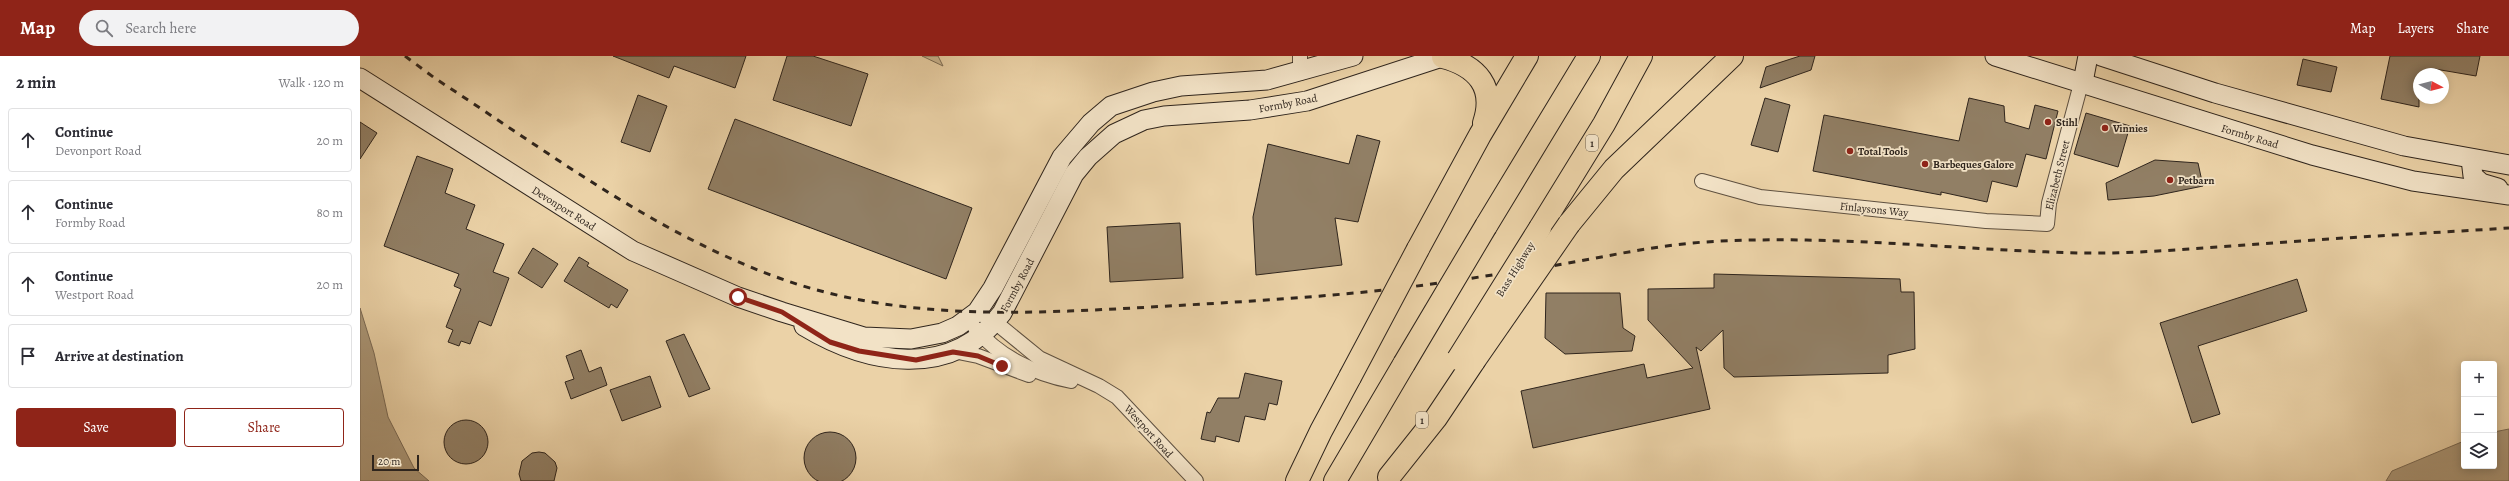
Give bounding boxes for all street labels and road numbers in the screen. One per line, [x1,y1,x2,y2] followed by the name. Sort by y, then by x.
[1258,90,1319,117] street label: Formby Road
[2219,121,2281,152] street label: Formby Road
[1586,135,1598,151] road number: 1
[2042,138,2074,212] street label: Elizabeth Street
[529,183,599,234] street label: Devonport Road
[1839,198,1909,221] street label: Finlaysons Way
[1492,239,1538,300] street label: Bass Highway
[997,255,1038,315] street label: Formby Road
[1120,401,1177,461] street label: Westport Road
[1416,412,1428,428] road number: 1

